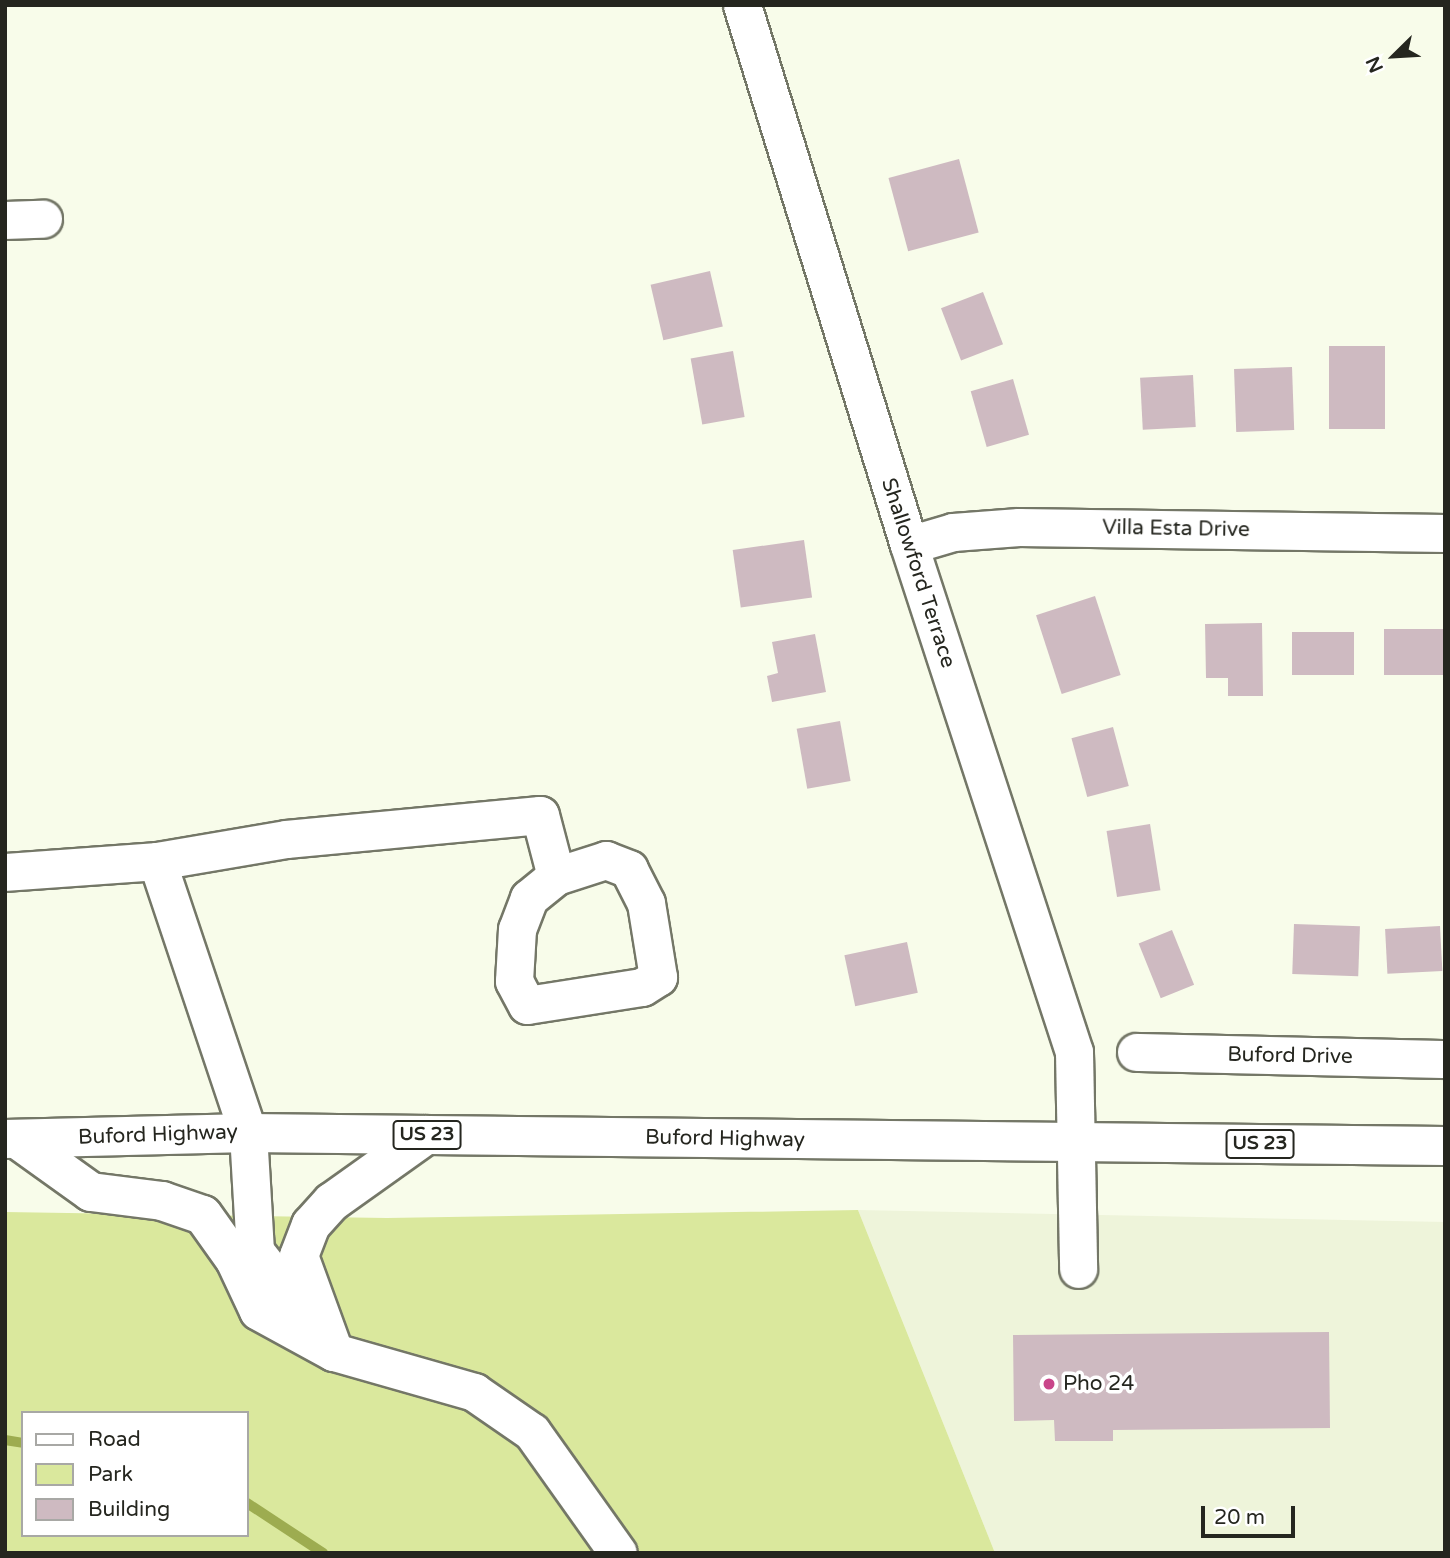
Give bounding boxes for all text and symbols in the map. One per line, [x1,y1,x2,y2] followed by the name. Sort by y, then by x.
[1359,21,1429,91] north arrow
[1362,53,1388,76] text: N
[875,475,961,671] street label: Shallowford Terrace
[1102,515,1250,543] street label: Villa Esta Drive
[1227,1042,1353,1070] street label: Buford Drive
[78,1120,238,1150] street label: Buford Highway
[392,1120,462,1150] road number: US 23
[645,1125,805,1153] street label: Buford Highway
[1225,1128,1295,1160] road number: US 23
[1063,1371,1134,1397] place label: Pho 24
[1041,1376,1057,1392] marker: Pho 24
[21,1411,248,1537] legend
[88,1427,141,1452] text: Road
[88,1462,133,1487] text: Park
[1205,1492,1300,1536] scale bar
[88,1497,170,1522] text: Building
[1214,1505,1265,1530] text: 20 m

